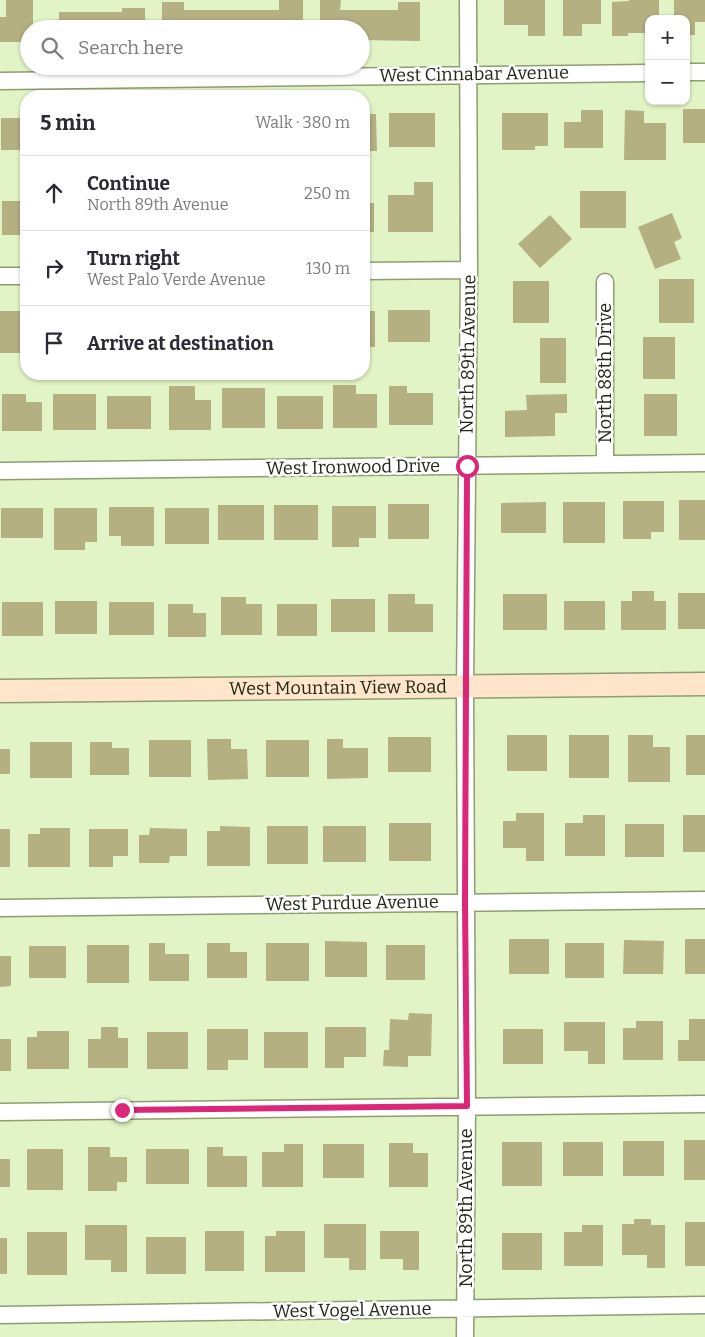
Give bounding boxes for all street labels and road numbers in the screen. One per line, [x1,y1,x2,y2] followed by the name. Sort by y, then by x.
[379,61,569,87] street label: West Cinnabar Avenue
[456,274,480,434] street label: North 89th Avenue
[594,303,616,443] street label: North 88th Drive
[266,454,440,480] street label: West Ironwood Drive
[229,676,447,700] street label: West Mountain View Road
[265,890,439,916] street label: West Purdue Avenue
[455,1128,477,1288] street label: North 89th Avenue
[272,1298,432,1322] street label: West Vogel Avenue

